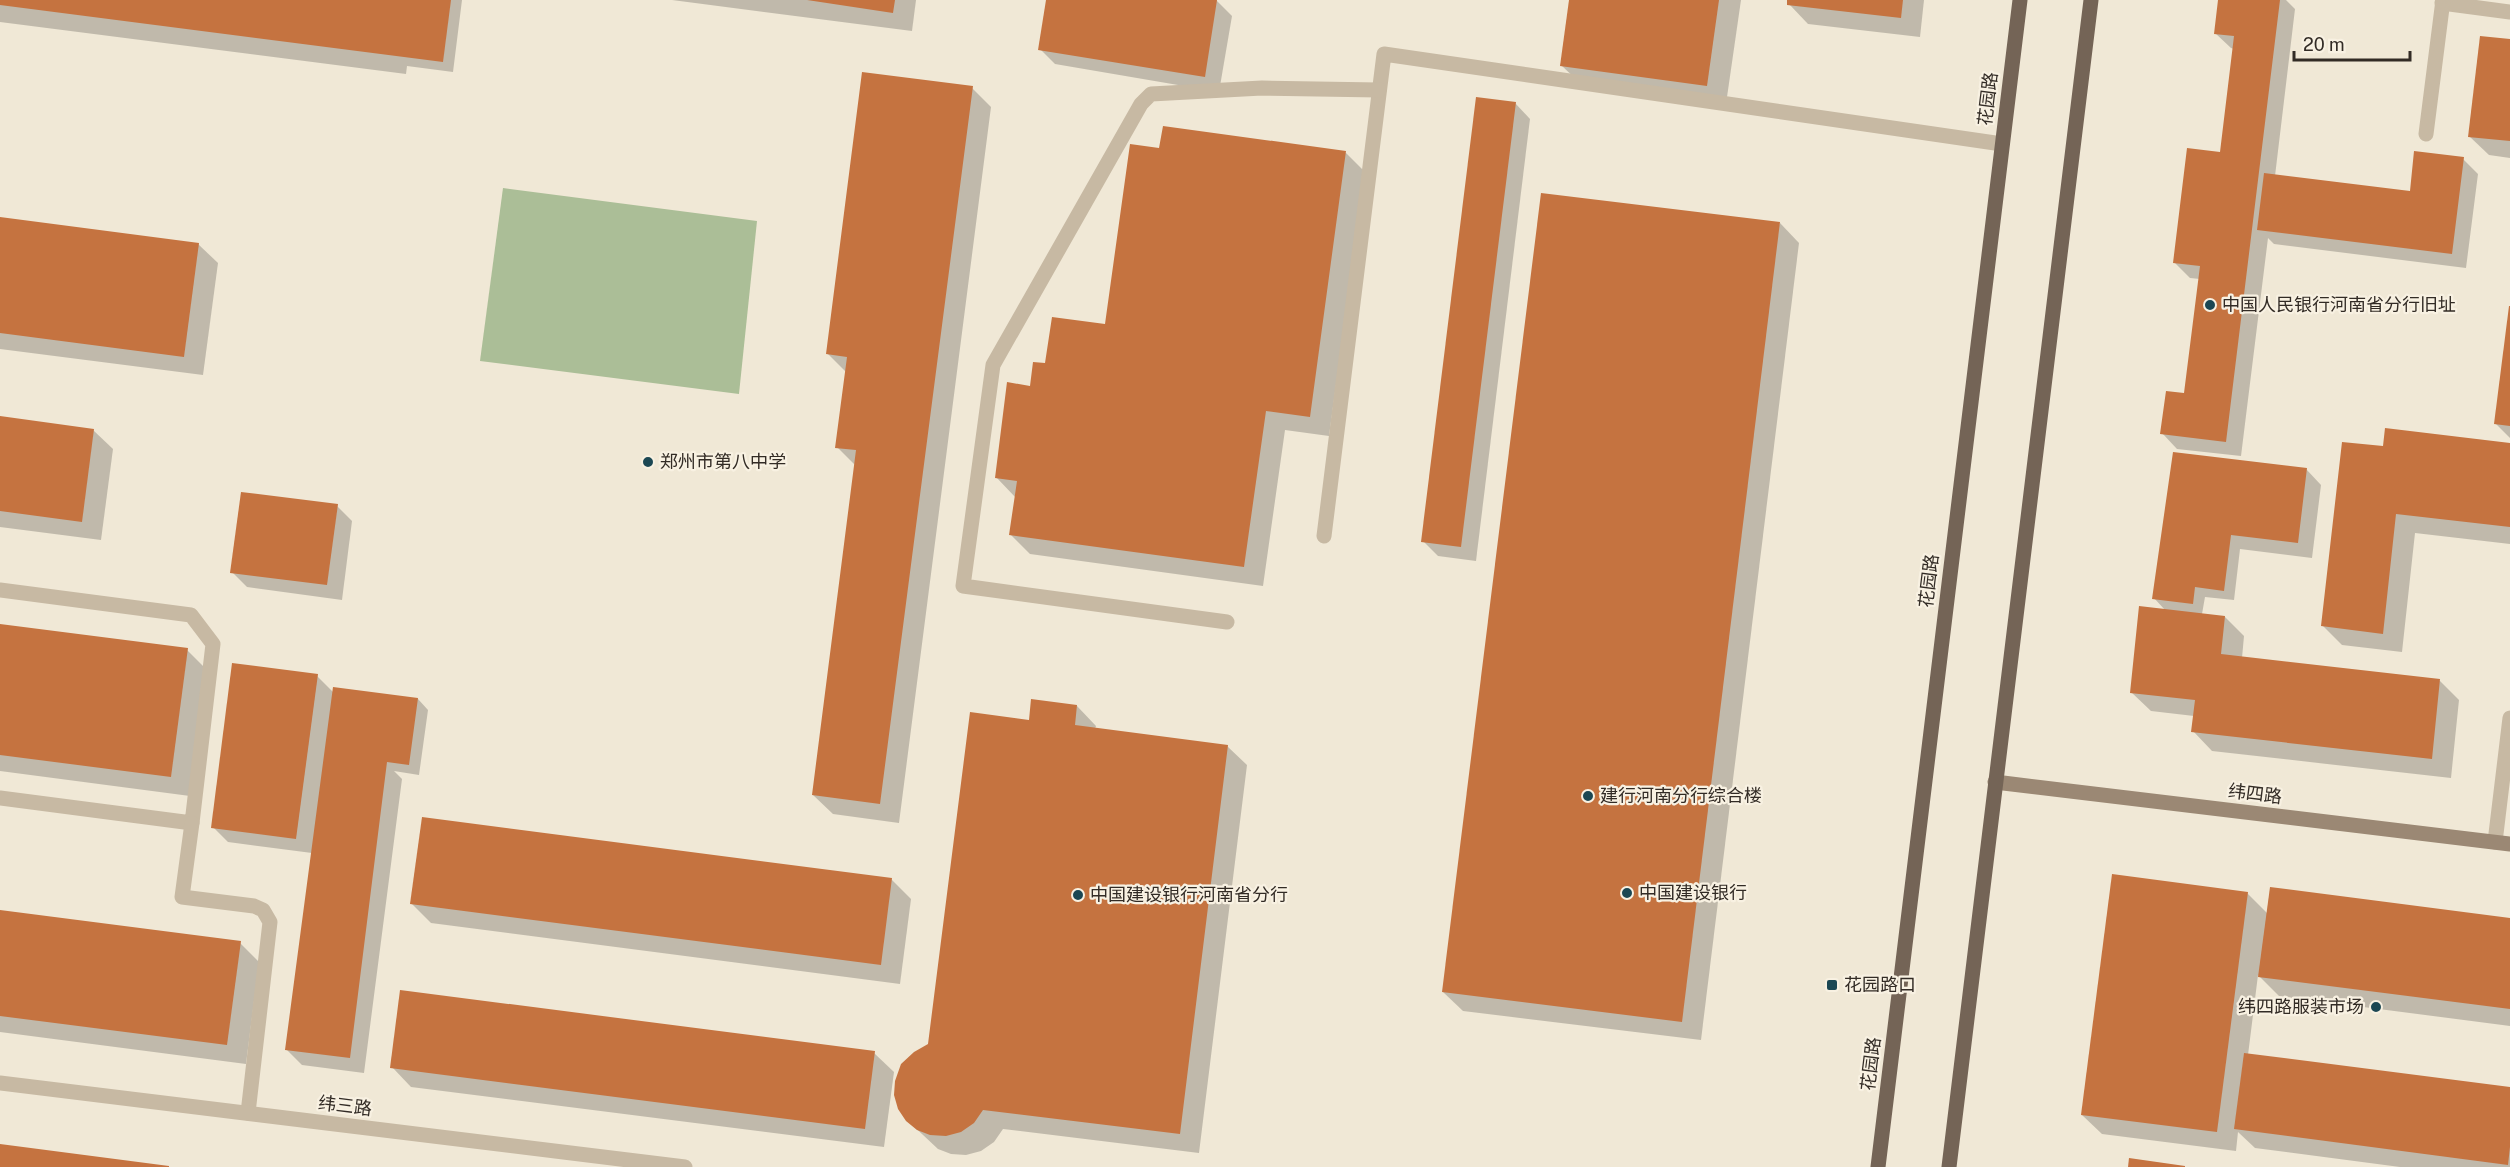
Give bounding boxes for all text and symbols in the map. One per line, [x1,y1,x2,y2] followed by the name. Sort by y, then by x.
[2294,24,2410,62] scale bar
[2303,34,2345,55] text: 20 m
[1974,71,2001,127] street label: 花园路
[2222,294,2456,315] place label: 中国人民银行河南省分行旧址
[2203,298,2217,312] marker: 中国人民银行河南省分行旧址
[660,451,786,472] place label: 郑州市第八中学
[641,455,655,469] marker: 郑州市第八中学
[1915,553,1942,609] street label: 花园路
[2227,780,2283,807] street label: 纬四路
[1600,785,1762,806] place label: 建行河南分行综合楼
[1581,789,1595,803] marker: 建行河南分行综合楼
[1639,882,1747,903] place label: 中国建设银行
[1090,884,1288,905] place label: 中国建设银行河南省分行
[1620,886,1634,900] marker: 中国建设银行
[1071,888,1085,902] marker: 中国建设银行河南省分行
[1844,974,1916,995] place label: 花园路口
[1825,978,1839,992] marker: 花园路口
[2238,996,2364,1017] place label: 纬四路服装市场
[2369,1000,2383,1014] marker: 纬四路服装市场
[1857,1036,1884,1092] street label: 花园路
[317,1092,373,1119] street label: 纬三路

